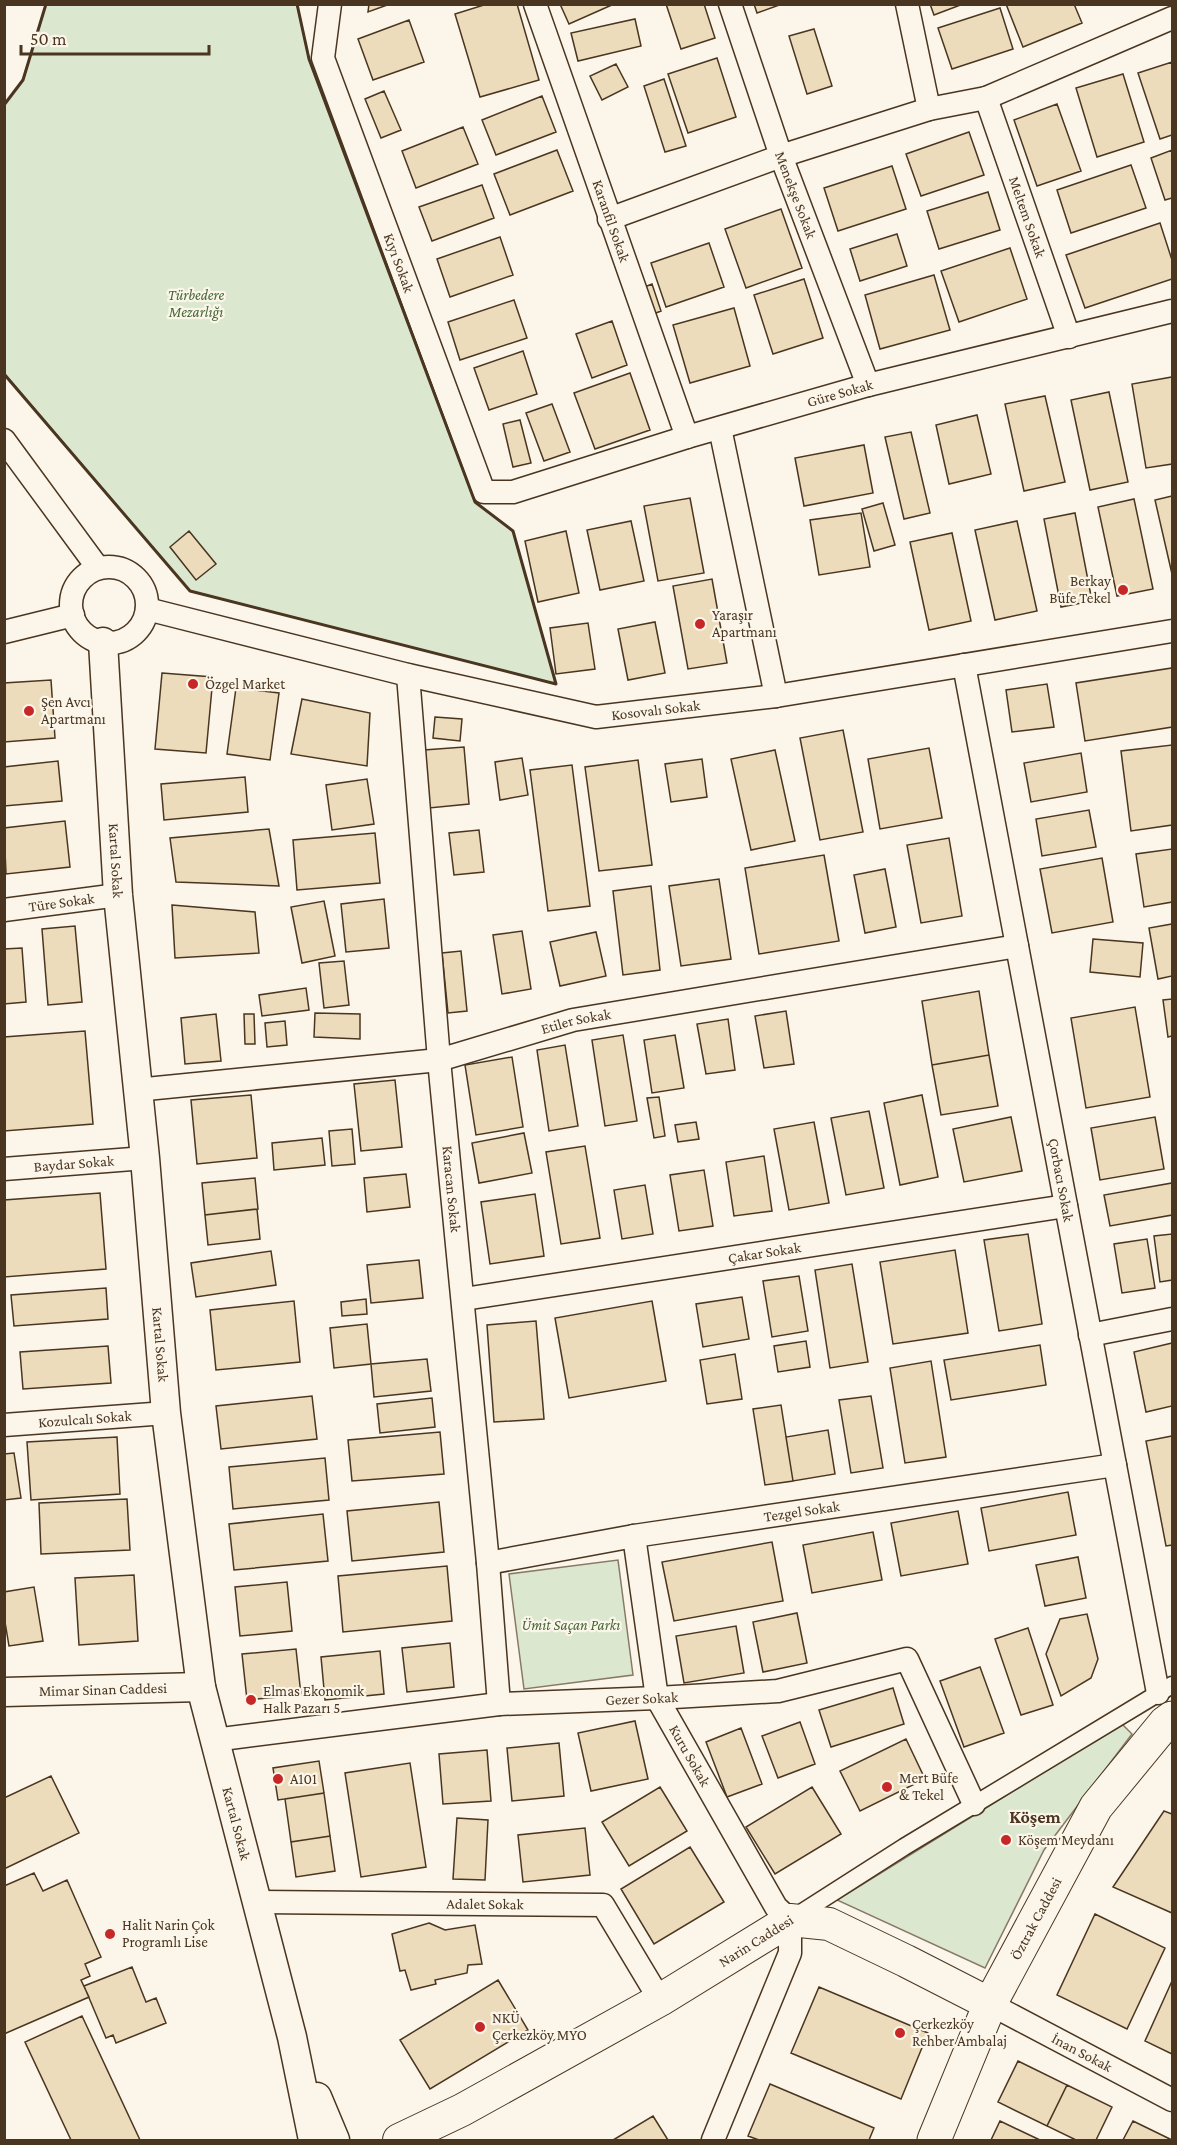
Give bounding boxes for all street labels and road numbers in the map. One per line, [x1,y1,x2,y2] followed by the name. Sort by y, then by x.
[772,149,820,241] street label: Menekşe Sokak
[1006,174,1049,261] street label: Meltem Sokak
[589,178,633,265] street label: Karanfil Sokak
[381,231,418,296] street label: Kıyı Sokak
[805,376,875,410] street label: Güre Sokak
[610,697,702,723] street label: Kosovalı Sokak
[106,823,126,899] street label: Kartal Sokak
[28,890,96,915] street label: Türe Sokak
[539,1006,613,1037] street label: Etiler Sokak
[1044,1137,1077,1224] street label: Çorbacı Sokak
[439,1145,464,1234] street label: Karacan Sokak
[33,1152,115,1175] street label: Baydar Sokak
[727,1239,803,1267] street label: Çakar Sokak
[149,1306,171,1383] street label: Kartal Sokak
[37,1408,133,1430] street label: Kozulcalı Sokak
[763,1498,842,1525] street label: Tezgel Sokak
[39,1680,167,1699] street label: Mimar Sinan Caddesi
[605,1689,679,1708] street label: Gezer Sokak
[666,1722,714,1790] street label: Kuru Sokak
[219,1785,254,1863] street label: Kartal Sokak
[1007,1875,1065,1963] street label: Öztrak Caddesi
[446,1896,525,1912] street label: Adalet Sokak
[716,1912,796,1970] street label: Narin Caddesi
[1049,2030,1116,2075] street label: İnan Sokak

